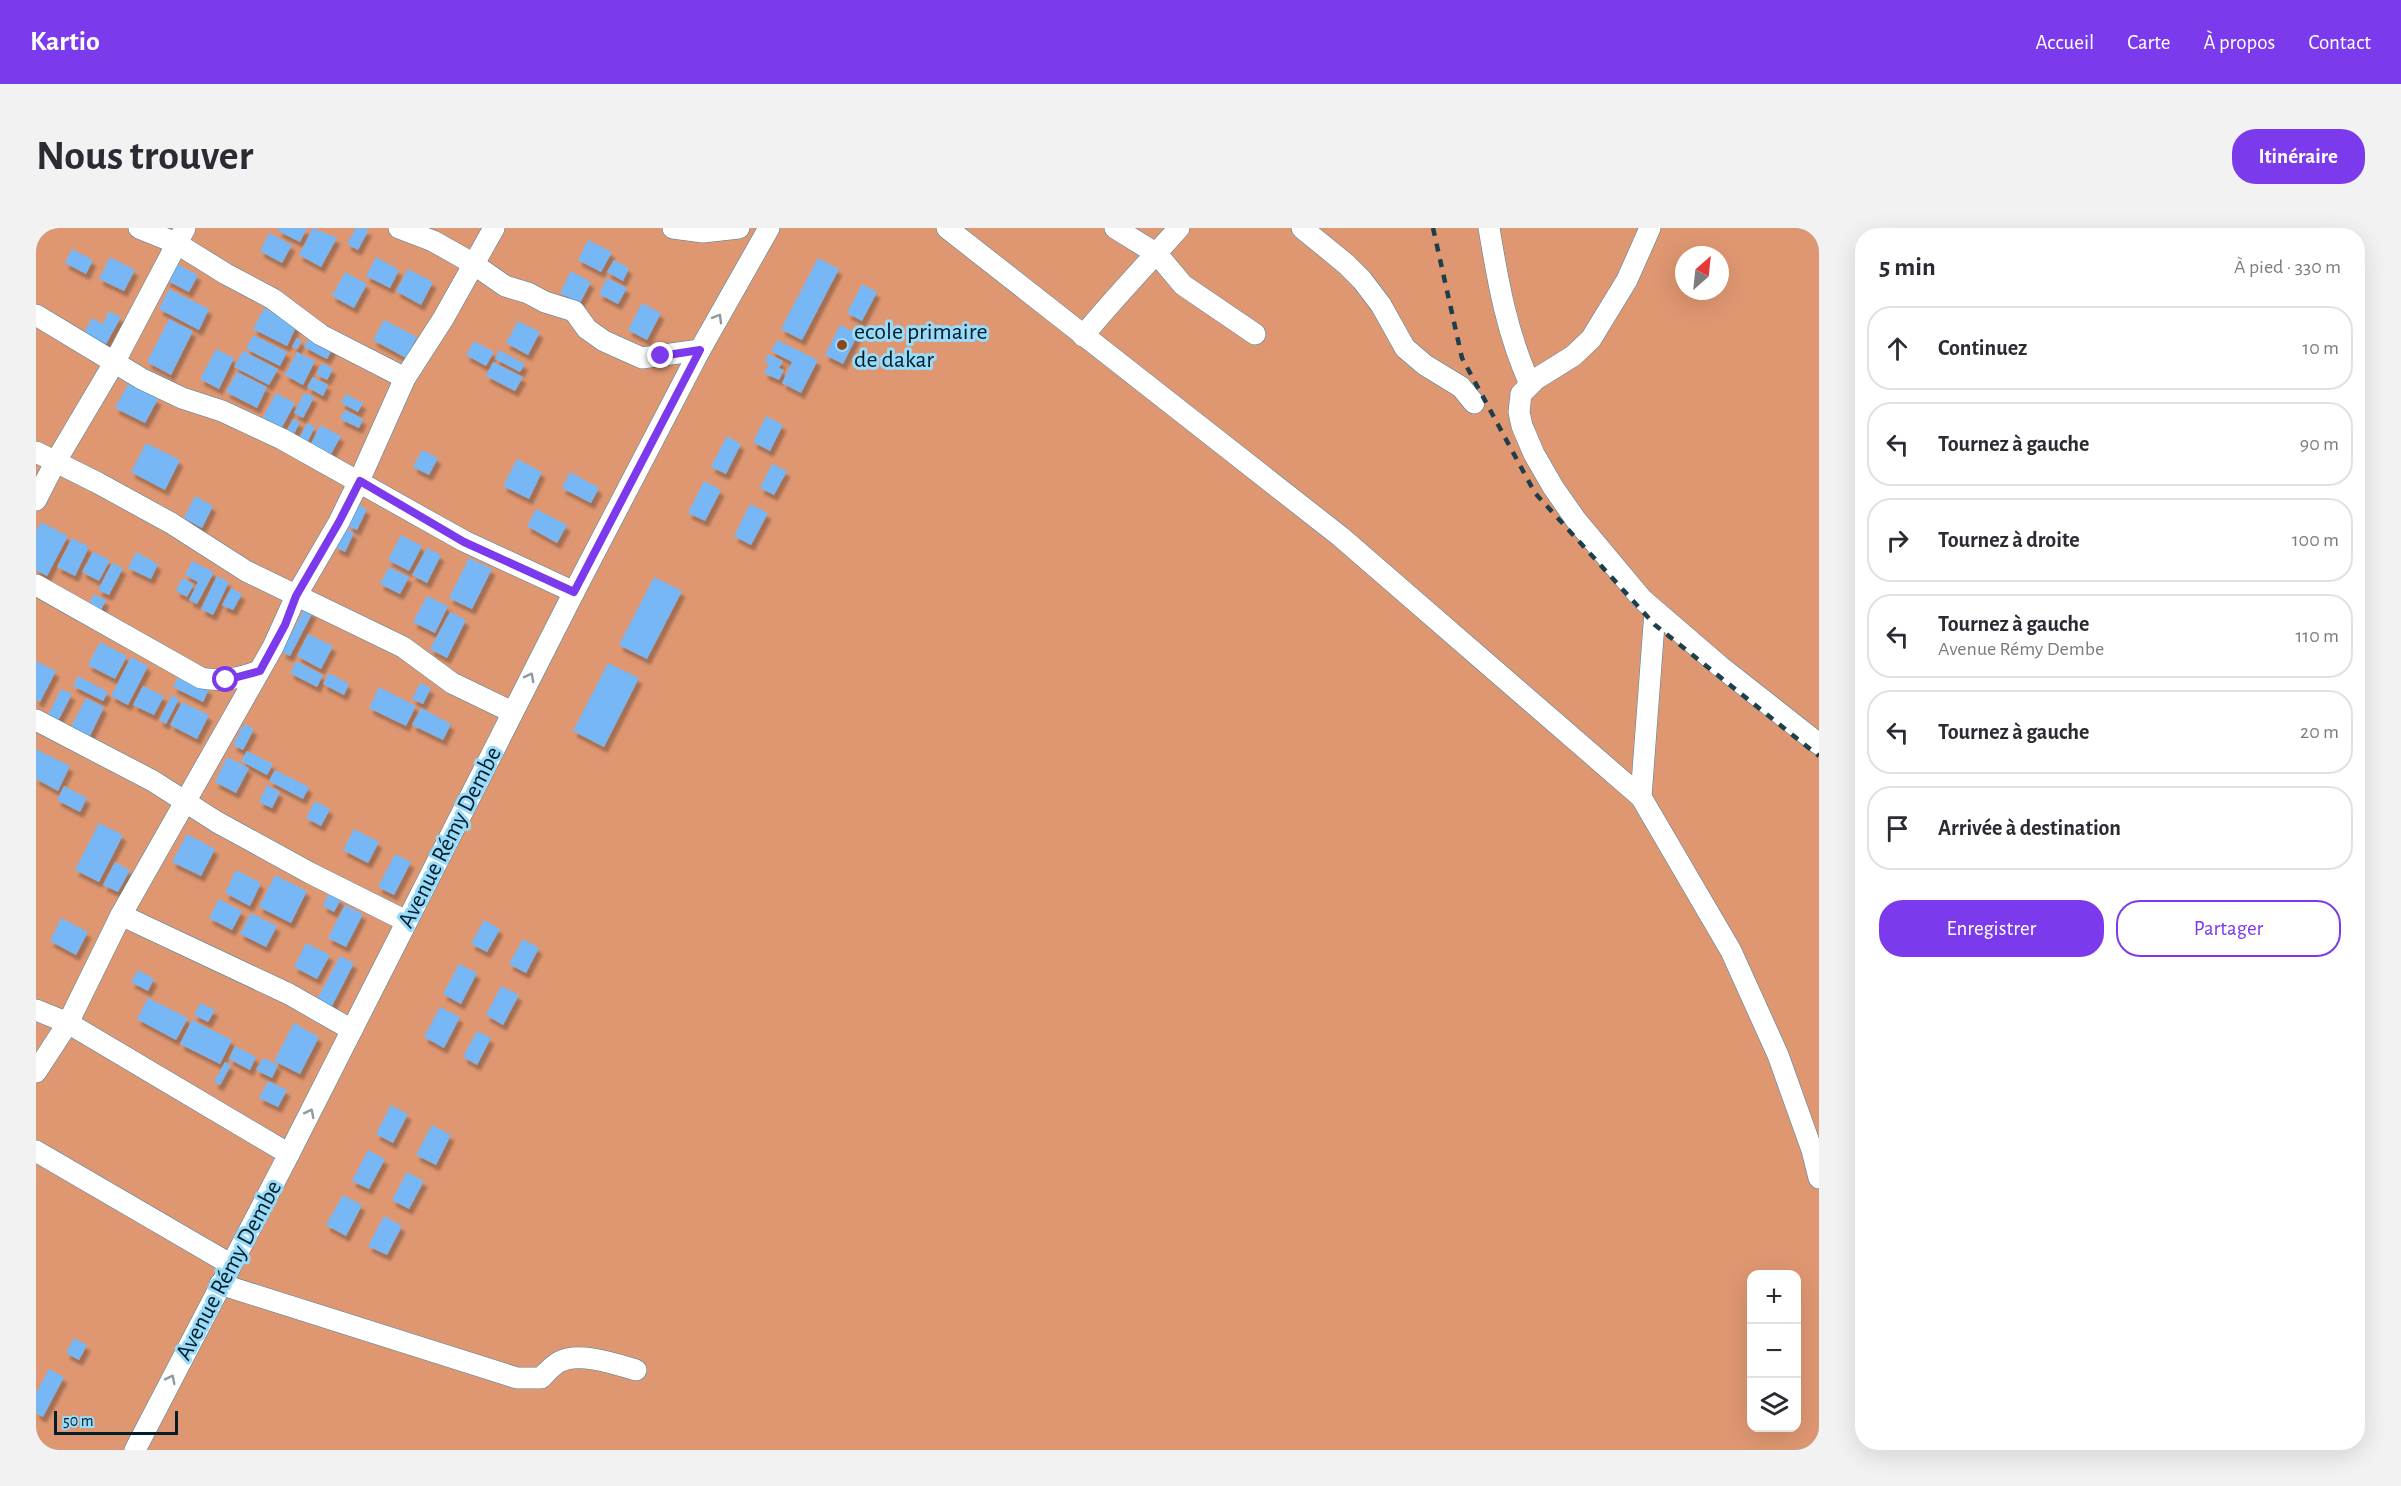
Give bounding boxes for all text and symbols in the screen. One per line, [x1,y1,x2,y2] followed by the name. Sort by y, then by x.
[30,28,100,56] text: Kartio
[2036,32,2094,53] text: Accueil
[2127,32,2170,53] text: Carte
[2203,32,2275,53] text: À propos
[2308,32,2371,53] text: Contact
[2232,129,2365,184] button: Itinéraire
[36,135,253,177] text: Nous trouver
[1675,246,1729,300] north arrow
[1879,254,1936,280] text: 5 min
[2234,257,2341,277] text: À pied · 330 m
[711,314,723,324] one-way arrow
[854,320,987,372] place label: ecole primaire de dakar
[1881,332,1914,365] icon: ahead
[1938,337,2027,359] text: Continuez
[835,338,849,352] marker: ecole primaire de dakar
[2302,338,2339,358] text: 10 m
[647,342,673,368] route end
[1881,428,1914,461] icon: left
[1938,433,2089,455] text: Tournez à gauche
[2300,434,2339,454] text: 90 m
[1881,524,1914,557] icon: right
[1938,529,2080,551] text: Tournez à droite
[2292,530,2339,550] text: 100 m
[1938,613,2089,635] text: Tournez à gauche
[1881,620,1914,653] icon: left
[2295,626,2339,646] text: 110 m
[1938,639,2104,659] text: Avenue Rémy Dembe
[212,666,238,692] route start
[523,672,534,683] one-way arrow
[1881,716,1914,749] icon: left
[1938,721,2089,743] text: Tournez à gauche
[2300,722,2339,742] text: 20 m
[394,743,506,932] street label: Avenue Rémy Dembe
[1881,812,1914,845] icon: arrive
[1938,817,2121,839] text: Arrivée à destination
[1879,900,2104,957] button: Enregistrer
[2116,900,2341,957] button: Partager
[303,1109,314,1120] one-way arrow
[171,1177,286,1364] street label: Avenue Rémy Dembe
[1747,1270,1801,1432] map controls
[1747,1270,1801,1324] button: +
[1747,1324,1801,1378] button: −
[164,1375,175,1386] one-way arrow
[1747,1378,1801,1432] button: layers
[54,1408,178,1436] scale bar
[63,1413,94,1429] text: 50 m

